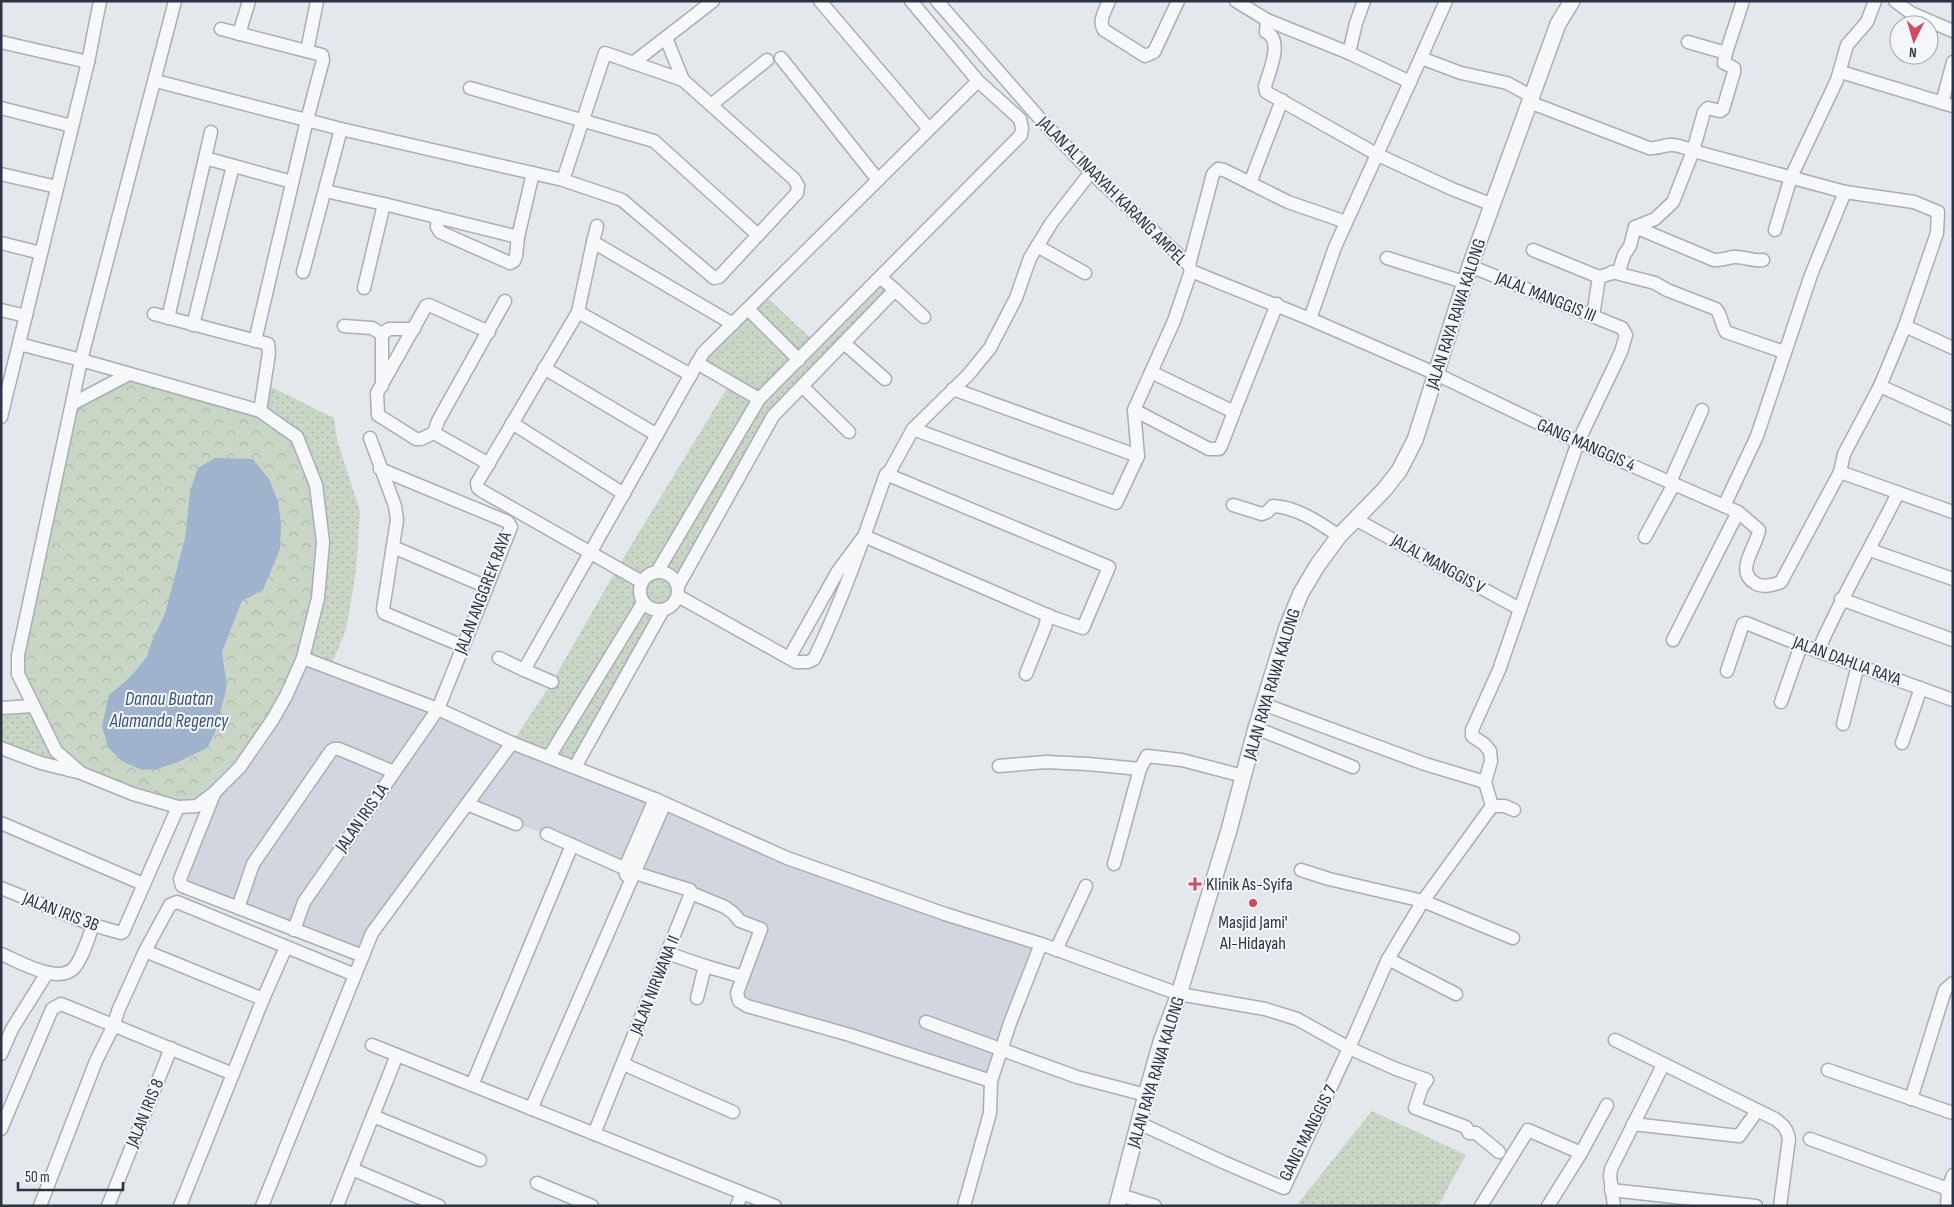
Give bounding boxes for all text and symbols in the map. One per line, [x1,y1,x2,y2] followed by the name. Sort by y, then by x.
[1889,15,1939,65] north arrow
[1908,44,1917,61] text: N
[1032,111,1191,270] street label: JALAN AL INAAYAH KARANG AMPEL
[1421,236,1490,393] street label: JALAN RAYA RAWA KALONG
[1492,267,1599,327] street label: JALAL MANGGIS III
[1534,414,1639,476] street label: GANG MANGGIS 4
[450,529,516,658] street label: JALAN ANGGREK RAYA
[1387,529,1488,598] street label: JALAL MANGGIS V
[1239,606,1305,763] street label: JALAN RAYA RAWA KALONG
[1789,631,1904,690] street label: JALAN DAHLIA RAYA
[109,688,229,733] water label: Danau Buatan Alamanda Regency
[330,780,393,857] street label: JALAN IRIS 1A
[1206,874,1293,895] place label: Klinik As-Syifa
[1188,877,1202,891] marker: Klinik As-Syifa
[19,888,102,936] street label: JALAN IRIS 3B
[1247,897,1259,909] marker: Masjid Jami' Al-Hidayah
[1218,912,1288,954] place label: Masjid Jami' Al-Hidayah
[625,932,684,1039] street label: JALAN NIRWANA II
[1123,994,1189,1151] street label: JALAN RAYA RAWA KALONG
[121,1076,168,1151] street label: JALAN IRIS 8
[1275,1081,1342,1184] street label: GANG MANGGIS 7
[18,1160,122,1192] scale bar
[25,1168,50,1187] text: 50 m

